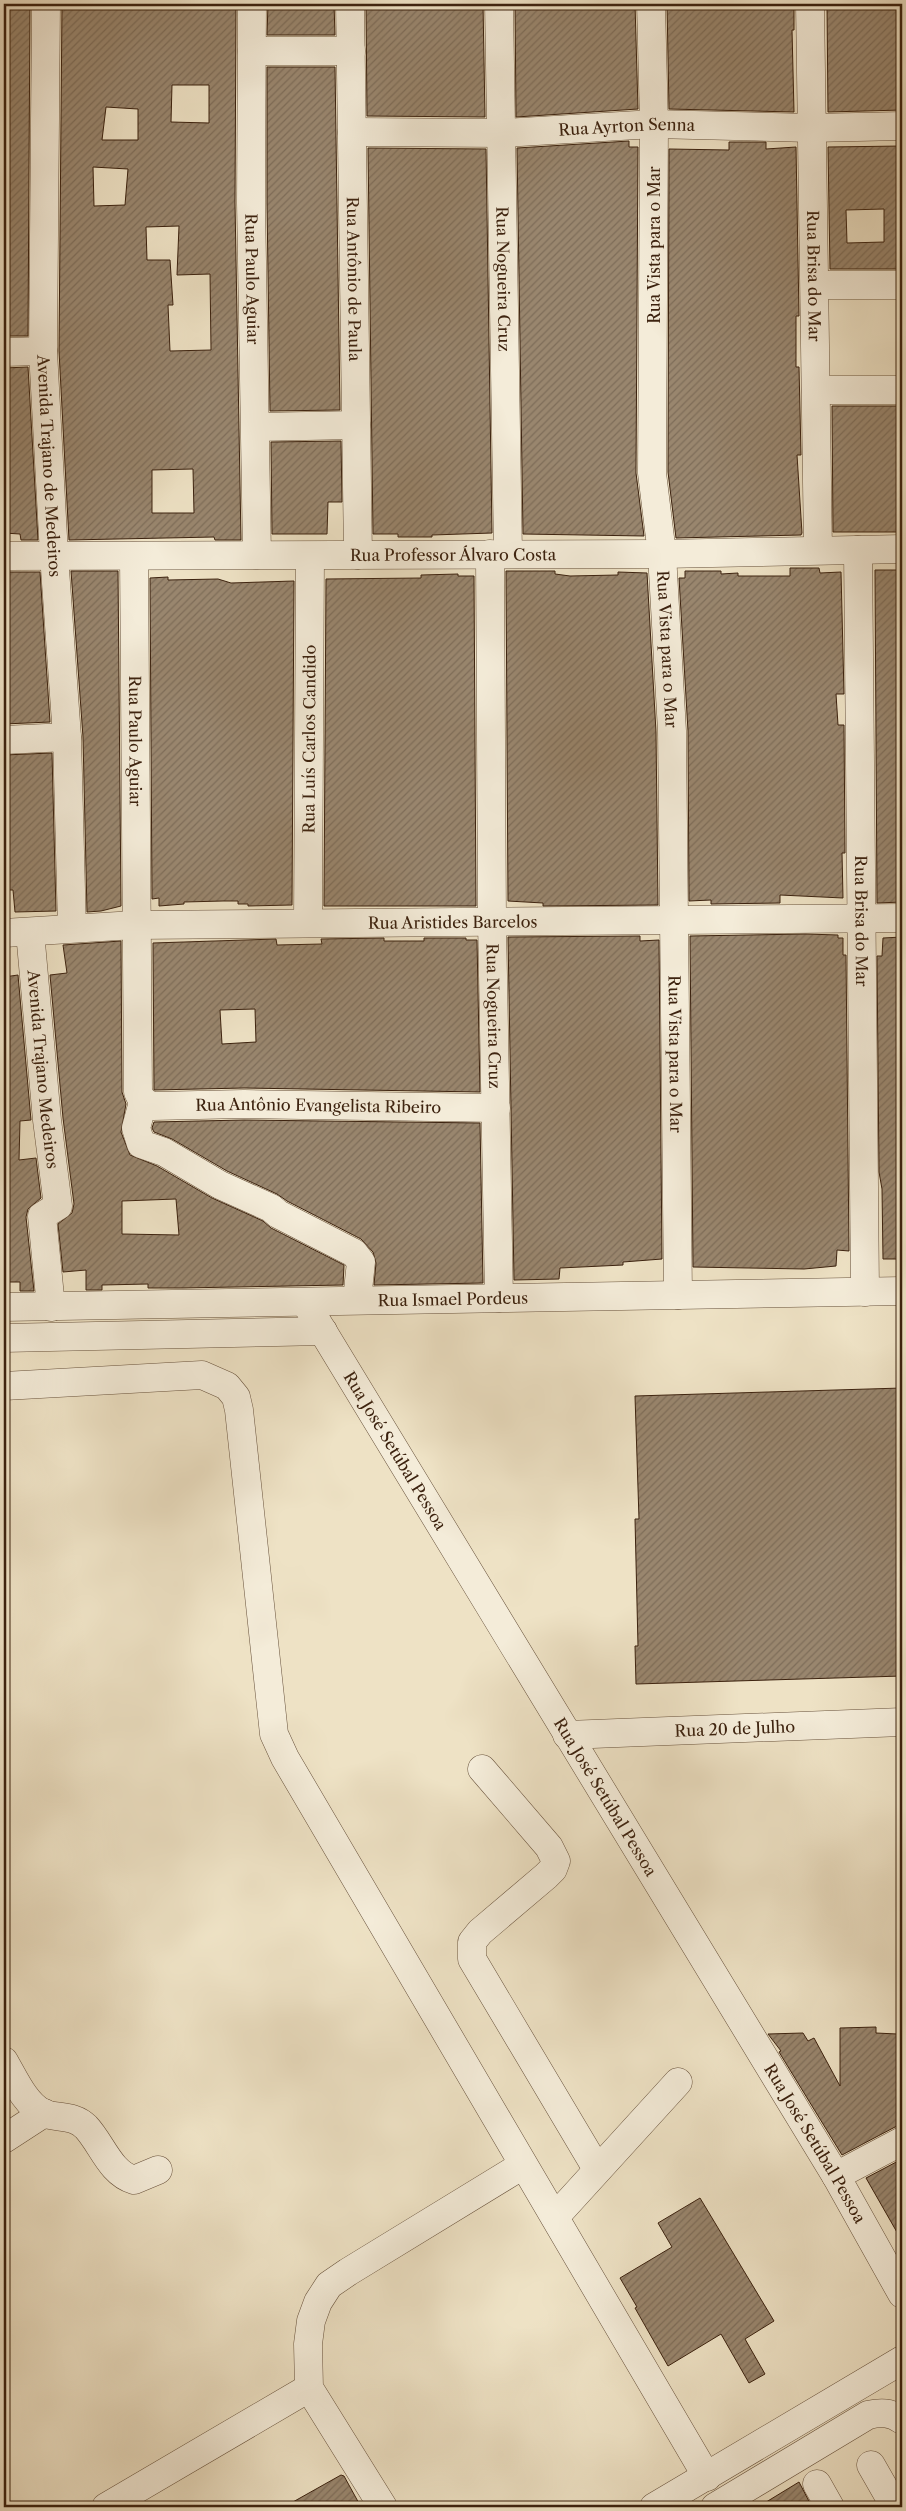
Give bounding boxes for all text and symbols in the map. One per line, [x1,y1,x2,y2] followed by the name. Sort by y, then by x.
[558,114,696,140] street label: Rua Ayrton Senna
[644,166,664,324] street label: Rua Vista para o Mar
[343,197,365,362] street label: Rua Antônio de Paula
[492,206,515,352] street label: Rua Nogueira Cruz
[803,210,825,342] street label: Rua Brisa do Mar
[241,213,263,345] street label: Rua Paulo Aguiar
[33,353,66,578] street label: Avenida Trajano de Medeiros
[350,544,557,565] street label: Rua Professor Álvaro Costa
[653,570,682,729] street label: Rua Vista para o Mar
[298,644,320,834] street label: Rua Luís Carlos Candido
[125,675,146,807] street label: Rua Paulo Aguiar
[851,855,872,987] street label: Rua Brisa do Mar
[368,911,538,933] street label: Rua Aristides Barcelos
[482,943,505,1089] street label: Rua Nogueira Cruz
[23,968,63,1170] street label: Avenida Trajano Medeiros
[665,975,686,1133] street label: Rua Vista para o Mar
[195,1094,441,1117] street label: Rua Antônio Evangelista Ribeiro
[378,1288,528,1310] street label: Rua Ismael Pordeus
[340,1368,451,1534] street label: Rua José Setúbal Pessoa
[550,1714,662,1880] street label: Rua José Setúbal Pessoa
[674,1716,796,1741] street label: Rua 20 de Julho
[760,2060,871,2227] street label: Rua José Setúbal Pessoa

